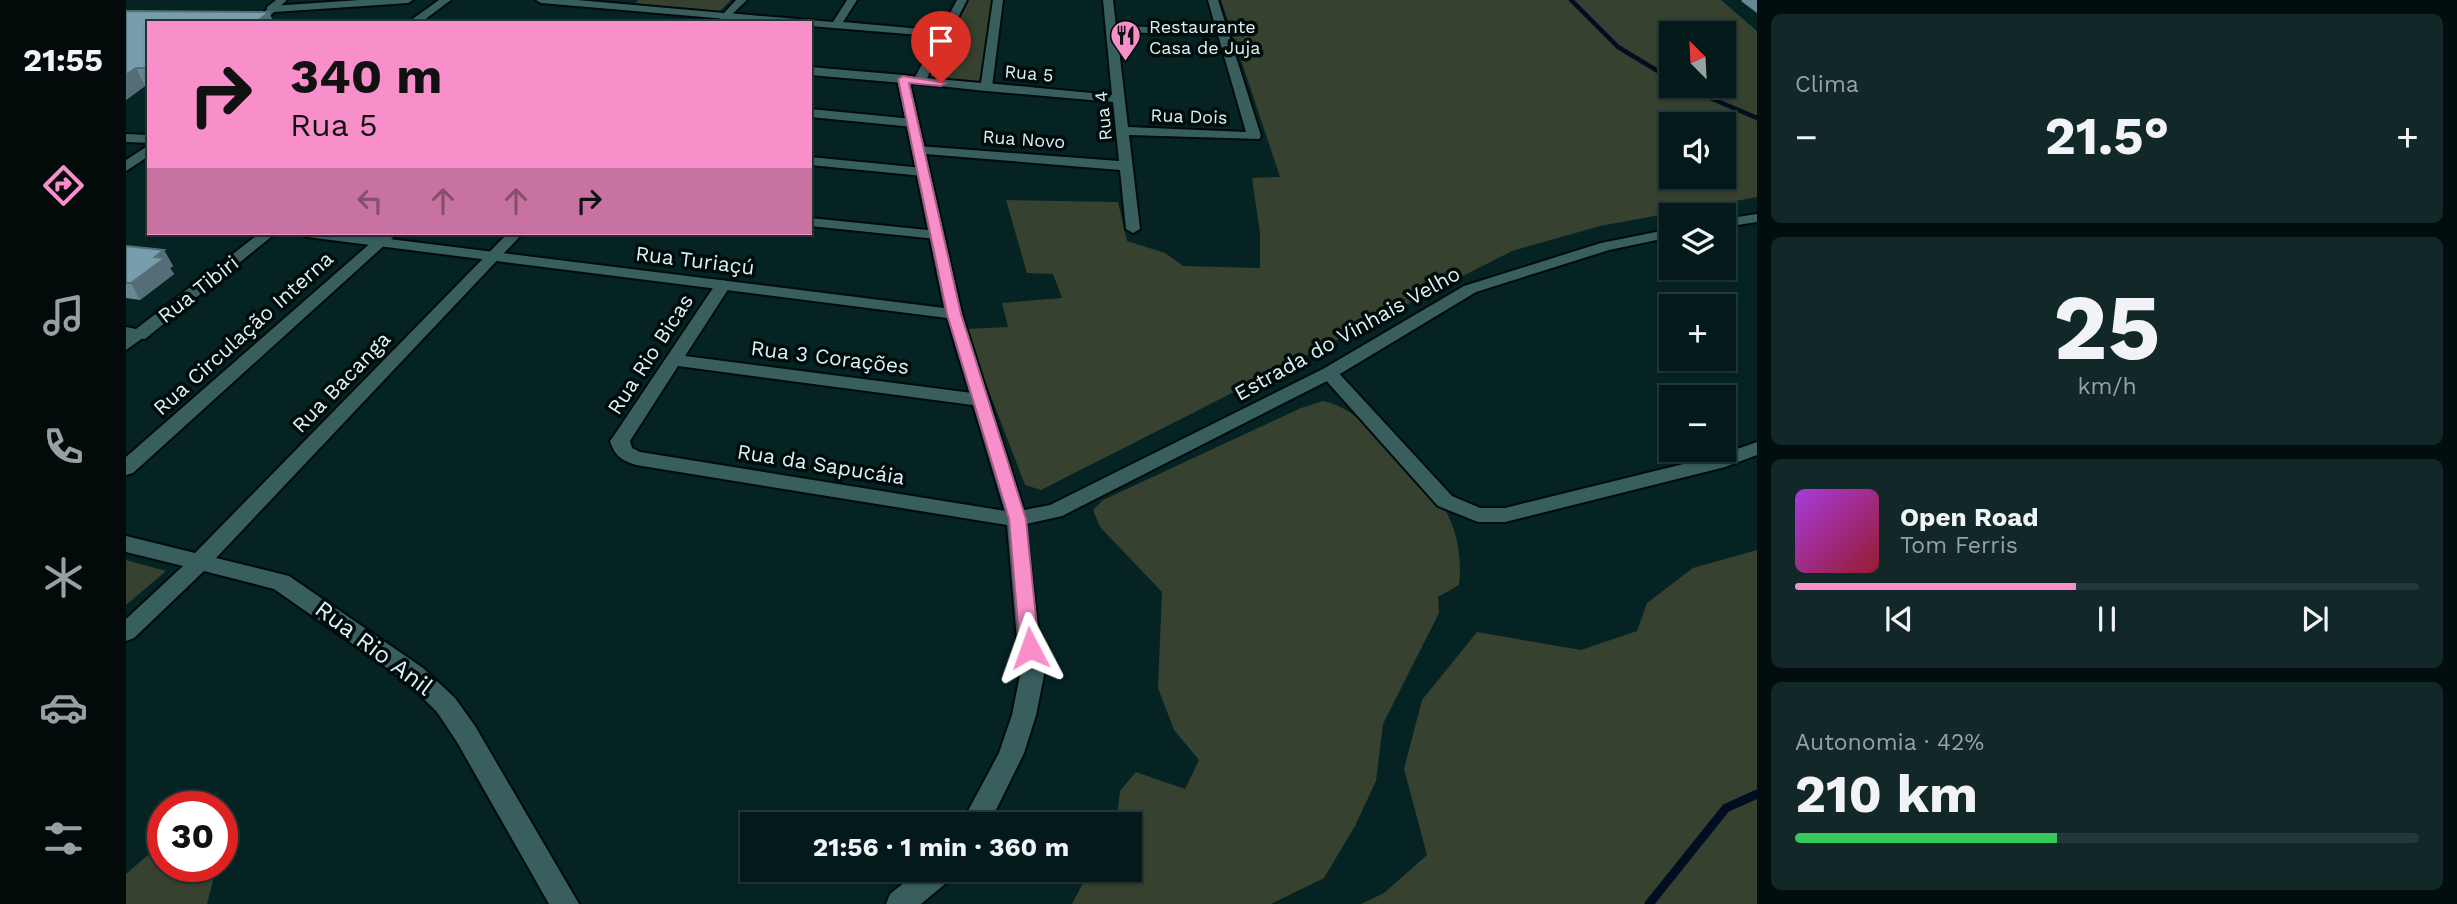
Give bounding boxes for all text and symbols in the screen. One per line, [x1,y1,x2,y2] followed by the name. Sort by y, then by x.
[911,11,971,83] pin
[1149,16,1260,58] place label: Restaurante Casa de Juja
[1109,19,1143,63] restaurant icon: Restaurante Casa de Juja
[1659,21,1736,98] north arrow
[1659,21,1736,462] map controls
[922,22,960,60] icon: arrive
[23,41,103,79] text: 21:55
[290,47,442,105] text: 340 m
[175,49,266,140] icon: right
[1004,60,1054,86] street label: Rua 5
[1795,71,1859,98] text: Clima
[1090,90,1116,142] street label: Rua 4
[1150,104,1228,128] street label: Rua Dois
[290,106,378,144] text: Rua 5
[2045,106,2169,167] text: 21.5°
[1659,112,1736,189] button: sound
[1795,115,1818,159] text: −
[2396,115,2419,159] text: +
[982,126,1066,152] street label: Rua Novo
[39,161,88,210] icon: directions
[351,182,389,220] icon: left
[424,182,462,220] icon: ahead
[497,182,535,220] icon: ahead
[570,182,608,220] icon: right
[1659,203,1736,280] button: layers
[634,240,756,280] street label: Rua Turiaçú
[148,246,338,420] street label: Rua Circulação Interna
[153,250,243,328] street label: Rua Tibiri
[1230,260,1464,406] street label: Estrada do Vinhais Velho
[2053,274,2161,381] text: 25
[602,289,698,419] street label: Rua Rio Bicas
[39,291,88,340] icon: music
[1659,294,1736,371] button: +
[287,326,395,438] street label: Rua Bacanga
[749,335,911,379] street label: Rua 3 Corações
[2077,373,2137,400] text: km/h
[1659,385,1736,462] button: −
[39,422,88,471] icon: phone
[735,438,907,490] street label: Rua da Sapucáia
[1900,502,2038,532] text: Open Road
[1900,532,2018,559] text: Tom Ferris
[39,553,88,602] icon: climate
[310,595,439,702] street label: Rua Rio Anil
[1880,600,1918,638] icon: previous
[2088,600,2126,638] icon: pause
[2296,600,2334,638] icon: next
[993,611,1067,685] position arrow
[39,683,88,732] icon: car
[1795,729,1984,756] text: Autonomia · 42%
[1795,764,1978,825] text: 210 km
[147,791,238,882] speed limit sign: 30
[39,814,88,863] icon: filters
[813,832,1069,862] text: 21:56 · 1 min · 360 m

